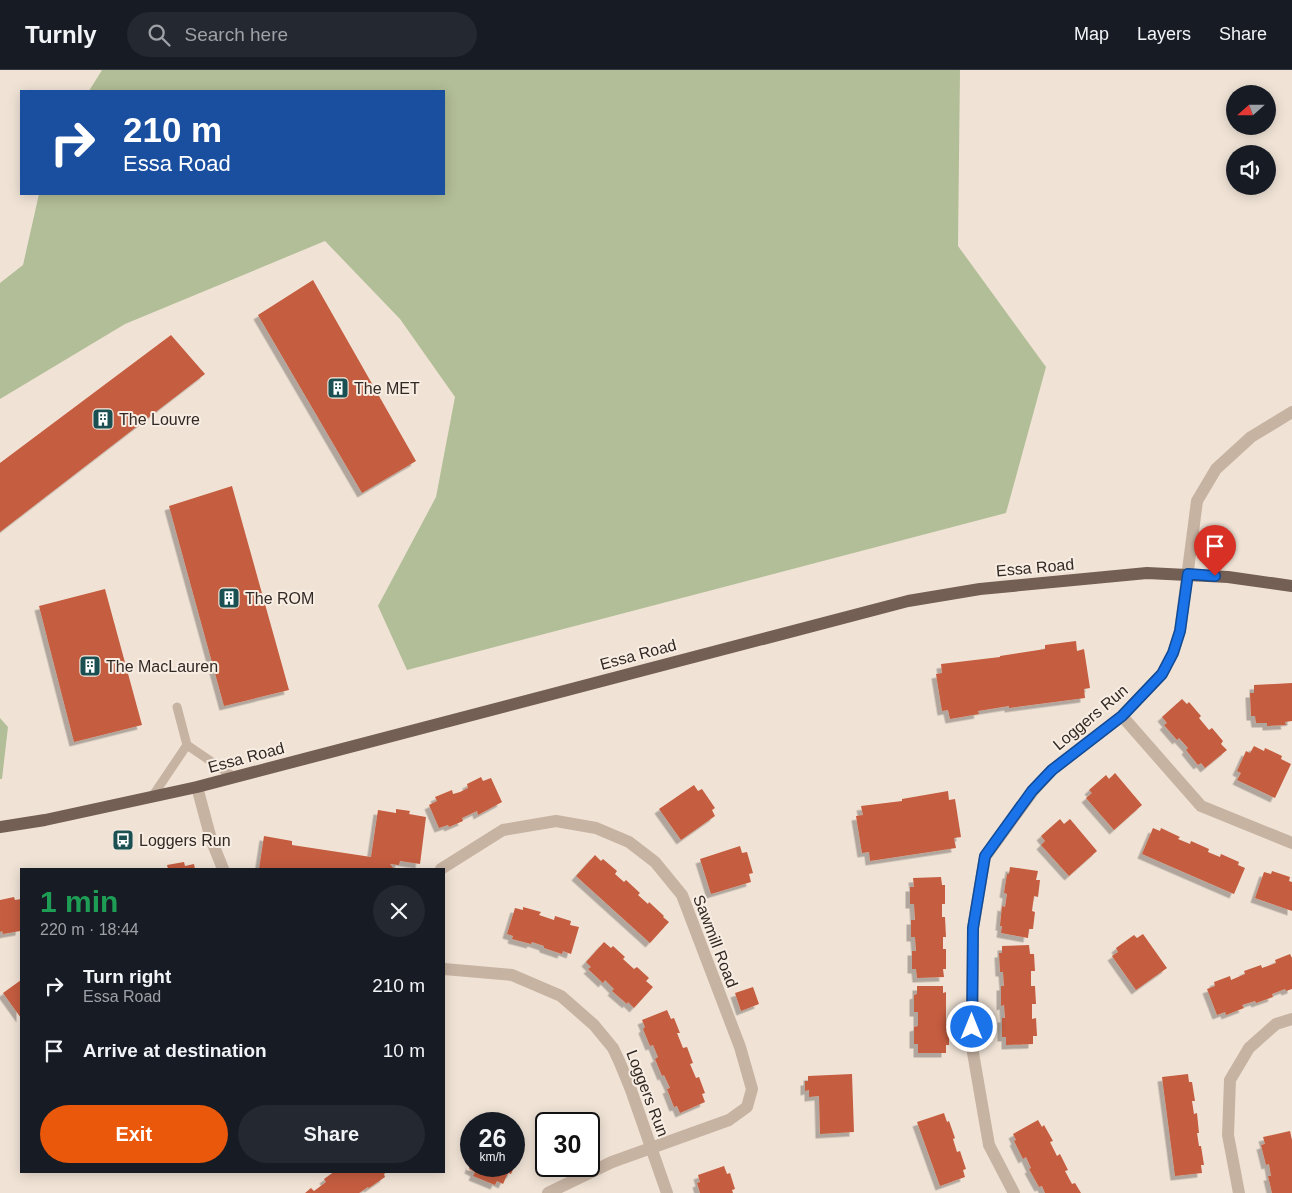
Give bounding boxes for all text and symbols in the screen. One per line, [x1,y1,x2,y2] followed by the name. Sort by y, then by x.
[127,12,477,57] search box
[25,21,97,48] text: Turnly
[145,21,173,49] icon: search
[185,24,288,45] text: Search here
[1074,24,1109,44] text: Map
[1137,24,1191,44] text: Layers
[1219,24,1267,44] text: Share
[1226,85,1276,135] north arrow
[1226,85,1276,195] map controls
[40,110,105,175] icon: right
[123,110,222,149] text: 210 m
[1226,145,1276,195] button: sound
[123,151,231,176] text: Essa Road
[326,376,350,400] building icon: The MET
[354,380,420,397] place label: The MET
[91,407,115,431] building icon: The Louvre
[119,411,200,428] place label: The Louvre
[1194,525,1236,576] pin
[1201,532,1229,560] icon: arrive
[995,556,1075,579] street label: Essa Road
[217,586,241,610] building icon: The ROM
[245,590,314,607] place label: The ROM
[598,636,678,673] street label: Essa Road
[78,654,102,678] building icon: The MacLauren
[106,658,218,675] place label: The MacLauren
[1050,681,1131,753] street label: Loggers Run
[206,739,286,776] street label: Essa Road
[111,828,135,852] bus stop icon: Loggers Run
[139,832,231,849] place label: Loggers Run
[40,885,118,918] text: 1 min
[373,885,425,937] button: close
[690,892,741,990] street label: Sawmill Road
[40,921,139,938] text: 220 m · 18:44
[83,966,171,987] text: Turn right
[40,972,68,1000] icon: right
[372,975,425,996] text: 210 m
[83,988,161,1005] text: Essa Road
[945,1000,997,1052] position arrow
[40,1037,68,1065] icon: arrive
[83,1040,267,1061] text: Arrive at destination
[383,1040,425,1061] text: 10 m
[623,1047,672,1139] street label: Loggers Run
[40,1105,228,1163] button: Exit
[238,1105,425,1163] button: Share
[535,1112,600,1177] speed limit sign: 30
[479,1124,506,1152] text: 26
[479,1150,506,1164] text: km/h

